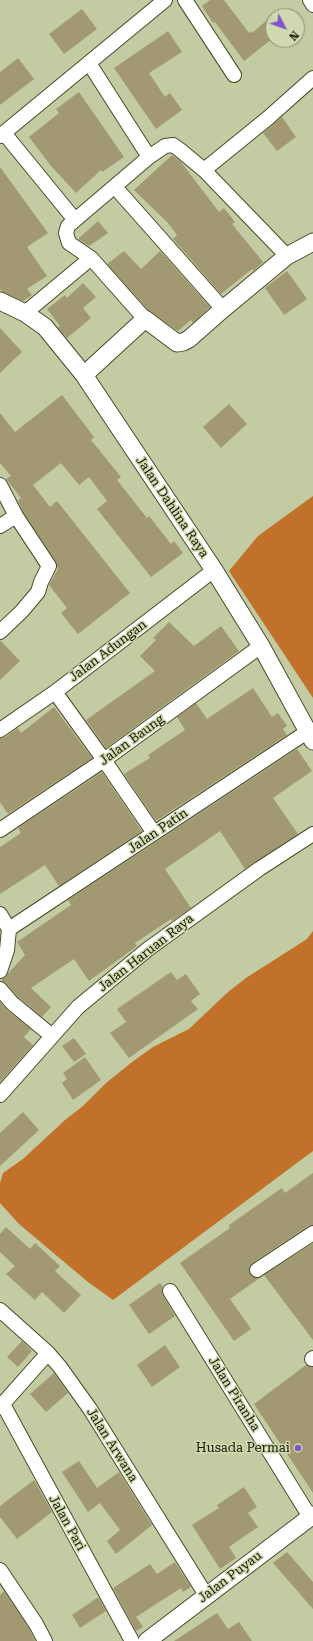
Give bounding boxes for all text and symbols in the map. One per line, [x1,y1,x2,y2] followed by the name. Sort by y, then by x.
[265,8,305,48] north arrow
[286,28,301,43] text: N
[132,453,212,561] street label: Jalan Dahlina Raya
[66,617,150,685] street label: Jalan Adungan
[97,711,167,769] street label: Jalan Baung
[125,805,191,857] street label: Jalan Patin
[95,911,197,995] street label: Jalan Haruan Raya
[205,1354,263,1434] street label: Jalan Piranha
[83,1405,141,1485] street label: Jalan Arwana
[196,1440,290,1456] place label: Husada Permai
[293,1443,303,1453] marker: Husada Permai
[45,1492,89,1554] street label: Jalan Pari
[195,1548,265,1606] street label: Jalan Puyau

